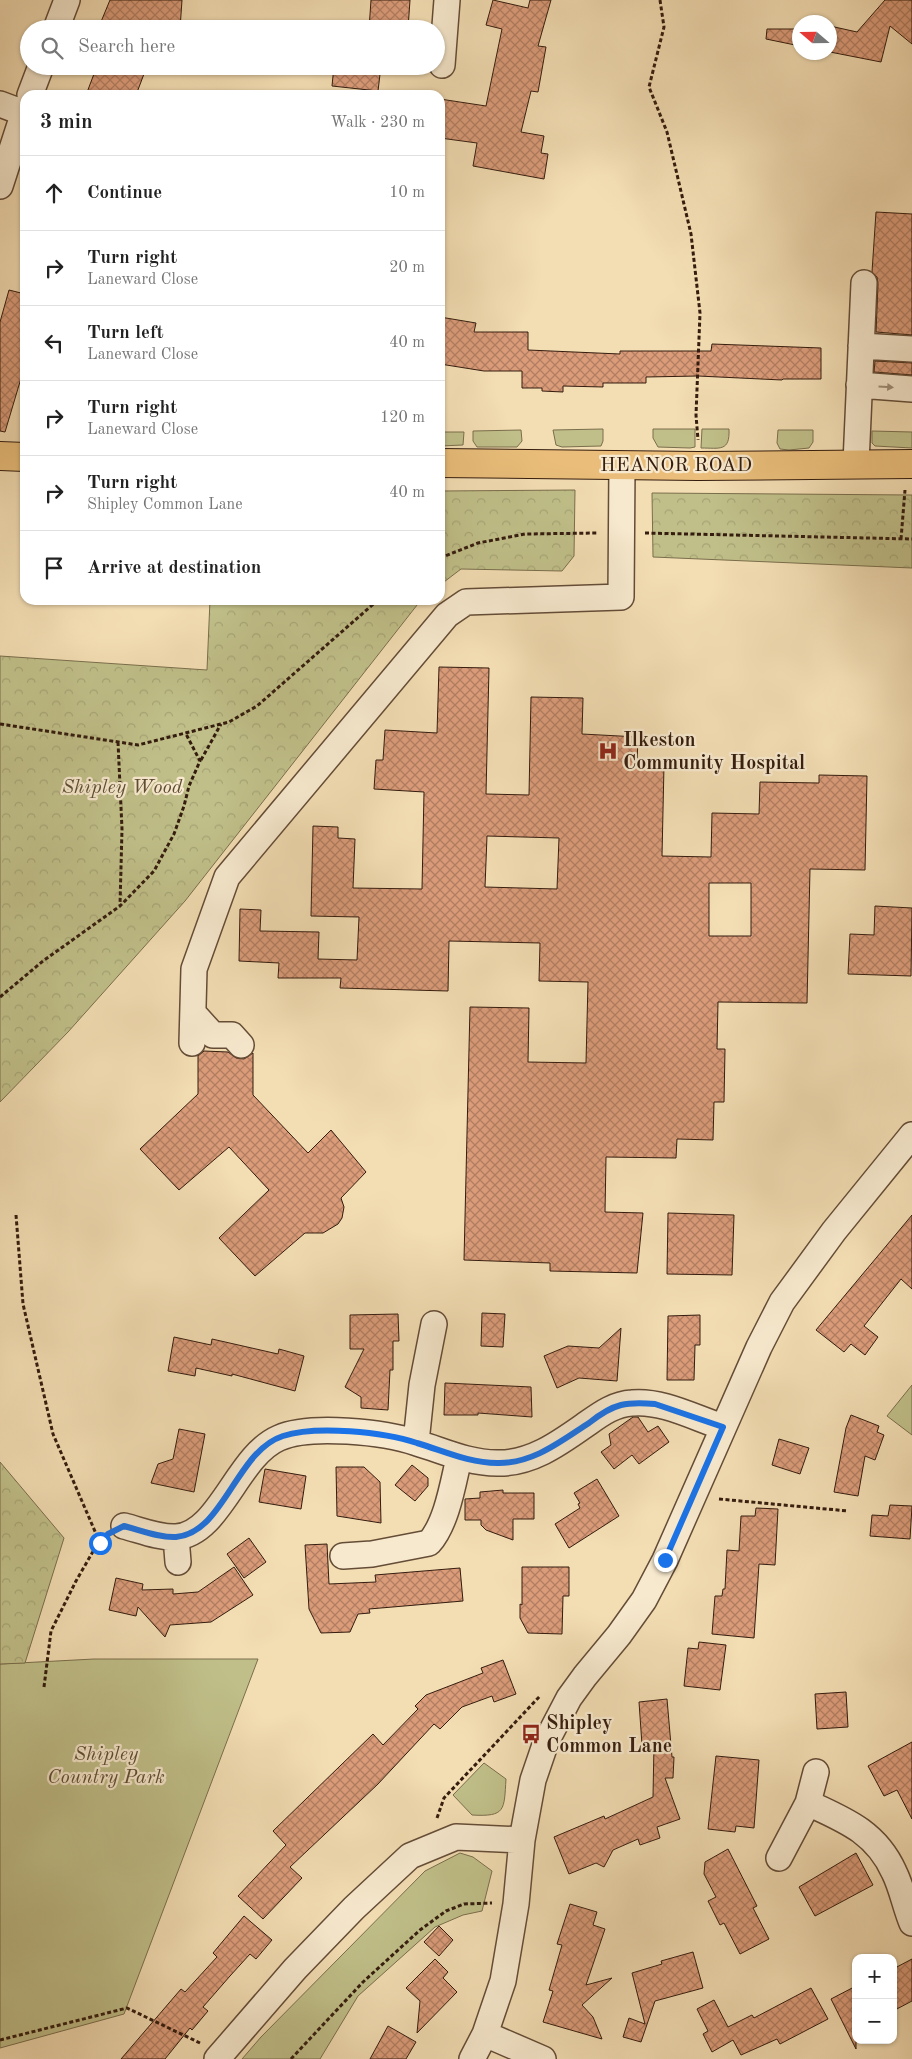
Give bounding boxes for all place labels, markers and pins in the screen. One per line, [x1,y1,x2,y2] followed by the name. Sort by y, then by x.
[623,731,805,774] place label: Ilkeston Community Hospital
[597,740,619,762] hospital icon: Ilkeston Community Hospital
[546,1714,672,1757] place label: Shipley Common Lane
[520,1723,542,1745] bus stop icon: Shipley Common Lane

